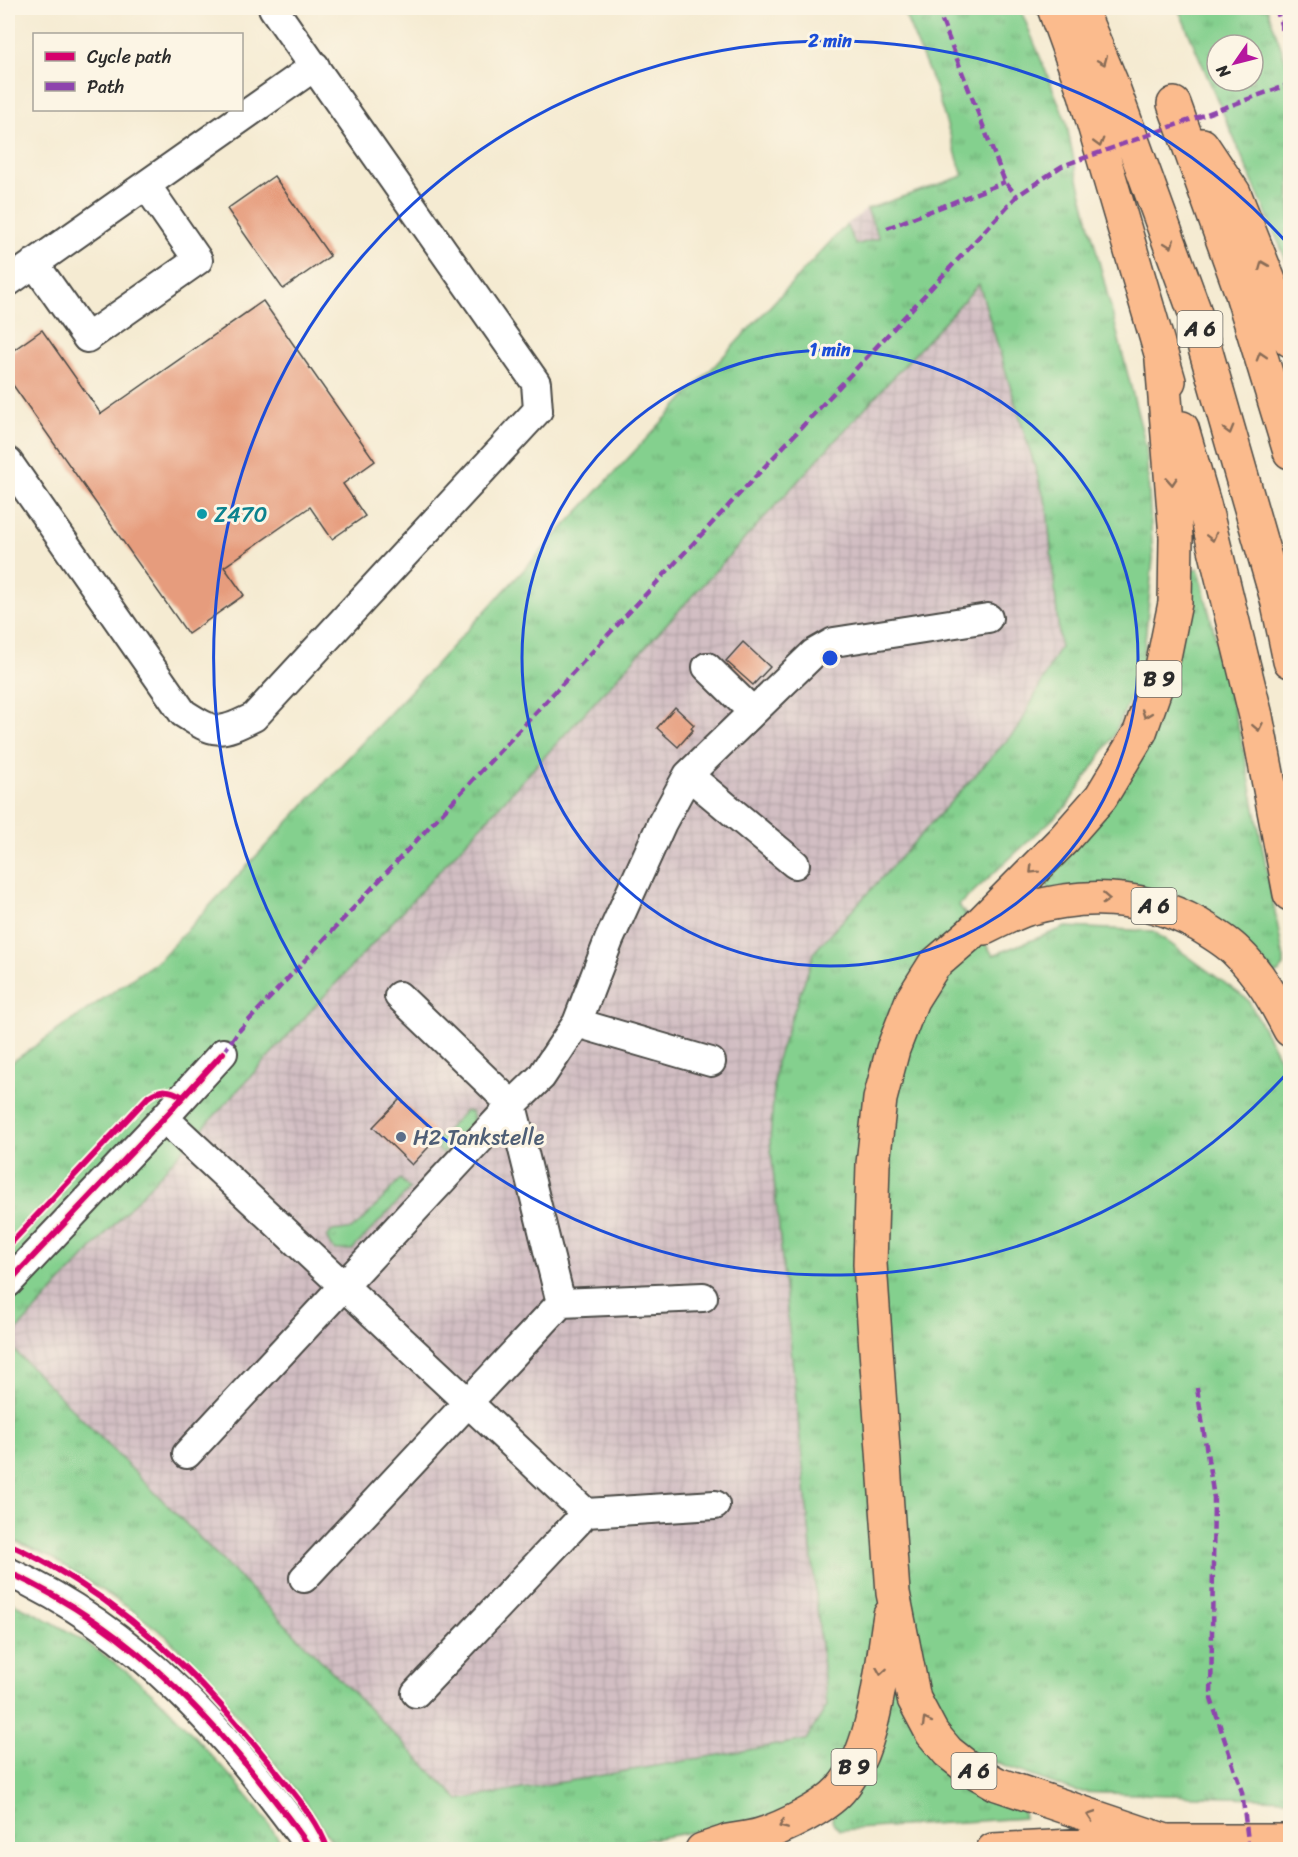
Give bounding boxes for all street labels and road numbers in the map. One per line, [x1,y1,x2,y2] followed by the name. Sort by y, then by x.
[1178,311,1222,347] road number: A 6
[1136,661,1182,697] road number: B 9
[1132,888,1176,924] road number: A 6
[832,1749,876,1785] road number: B 9
[952,1753,996,1789] road number: A 6

